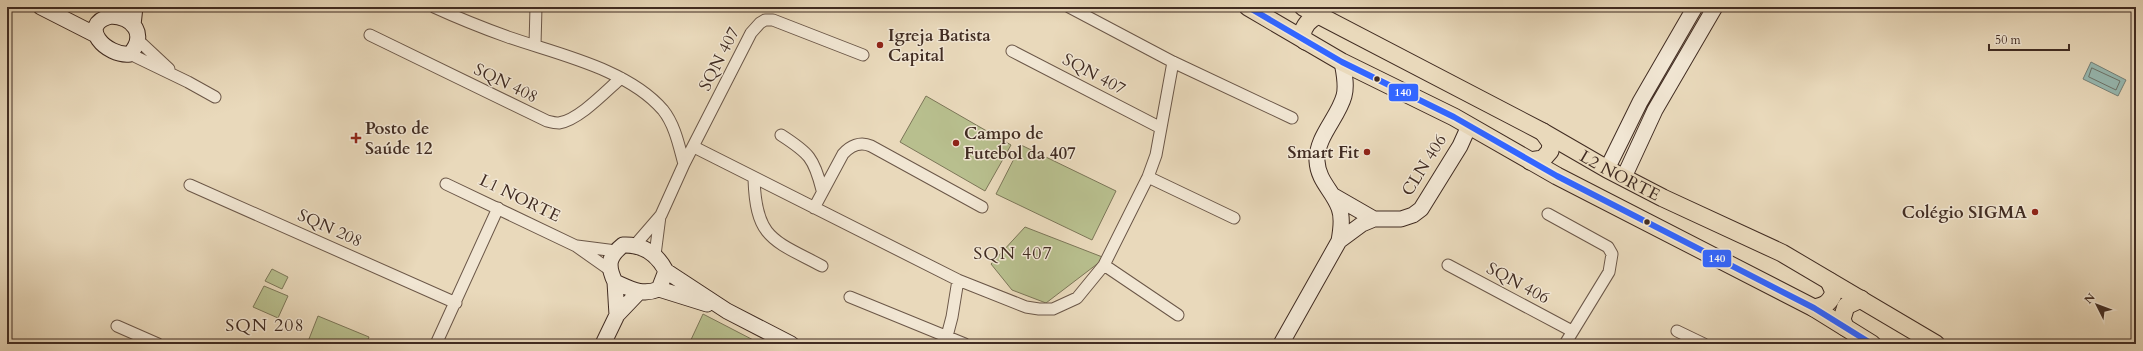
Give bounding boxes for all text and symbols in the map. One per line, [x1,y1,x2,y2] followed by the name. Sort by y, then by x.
[693,23,745,95] street label: SQN 407
[888,24,991,67] place label: Igreja Batista Capital
[1989,26,2069,52] scale bar
[1995,32,2022,48] text: 50 m
[875,40,885,50] marker: Igreja Batista Capital
[1058,48,1130,100] street label: SQN 407
[470,58,542,108] street label: SQN 408
[1372,74,1382,84] unlabelled marker
[1388,83,1419,102] line badge: 140
[1395,85,1412,100] text: 140
[365,117,433,160] place label: Posto de Saúde 12
[964,122,1076,165] place label: Campo de Futebol da 407
[1396,130,1452,200] street label: CLN 406
[350,132,362,144] marker: Posto de Saúde 12
[951,138,961,148] marker: Campo de Futebol da 407
[1287,141,1359,164] place label: Smart Fit
[1576,144,1664,206] street label: L2 NORTE
[1362,147,1372,157] marker: Smart Fit
[476,168,564,228] street label: L1 NORTE
[1902,201,2027,224] place label: Colégio SIGMA
[294,204,366,252] street label: SQN 208
[2030,207,2040,217] marker: Colégio SIGMA
[1642,217,1652,227] unlabelled marker
[973,241,1053,266] district label: SQN 407
[1702,249,1732,268] line badge: 140
[1709,251,1726,266] text: 140
[1482,257,1554,309] street label: SQN 406
[2077,285,2117,325] north arrow
[2081,290,2099,307] text: N
[225,313,305,338] district label: SQN 208

